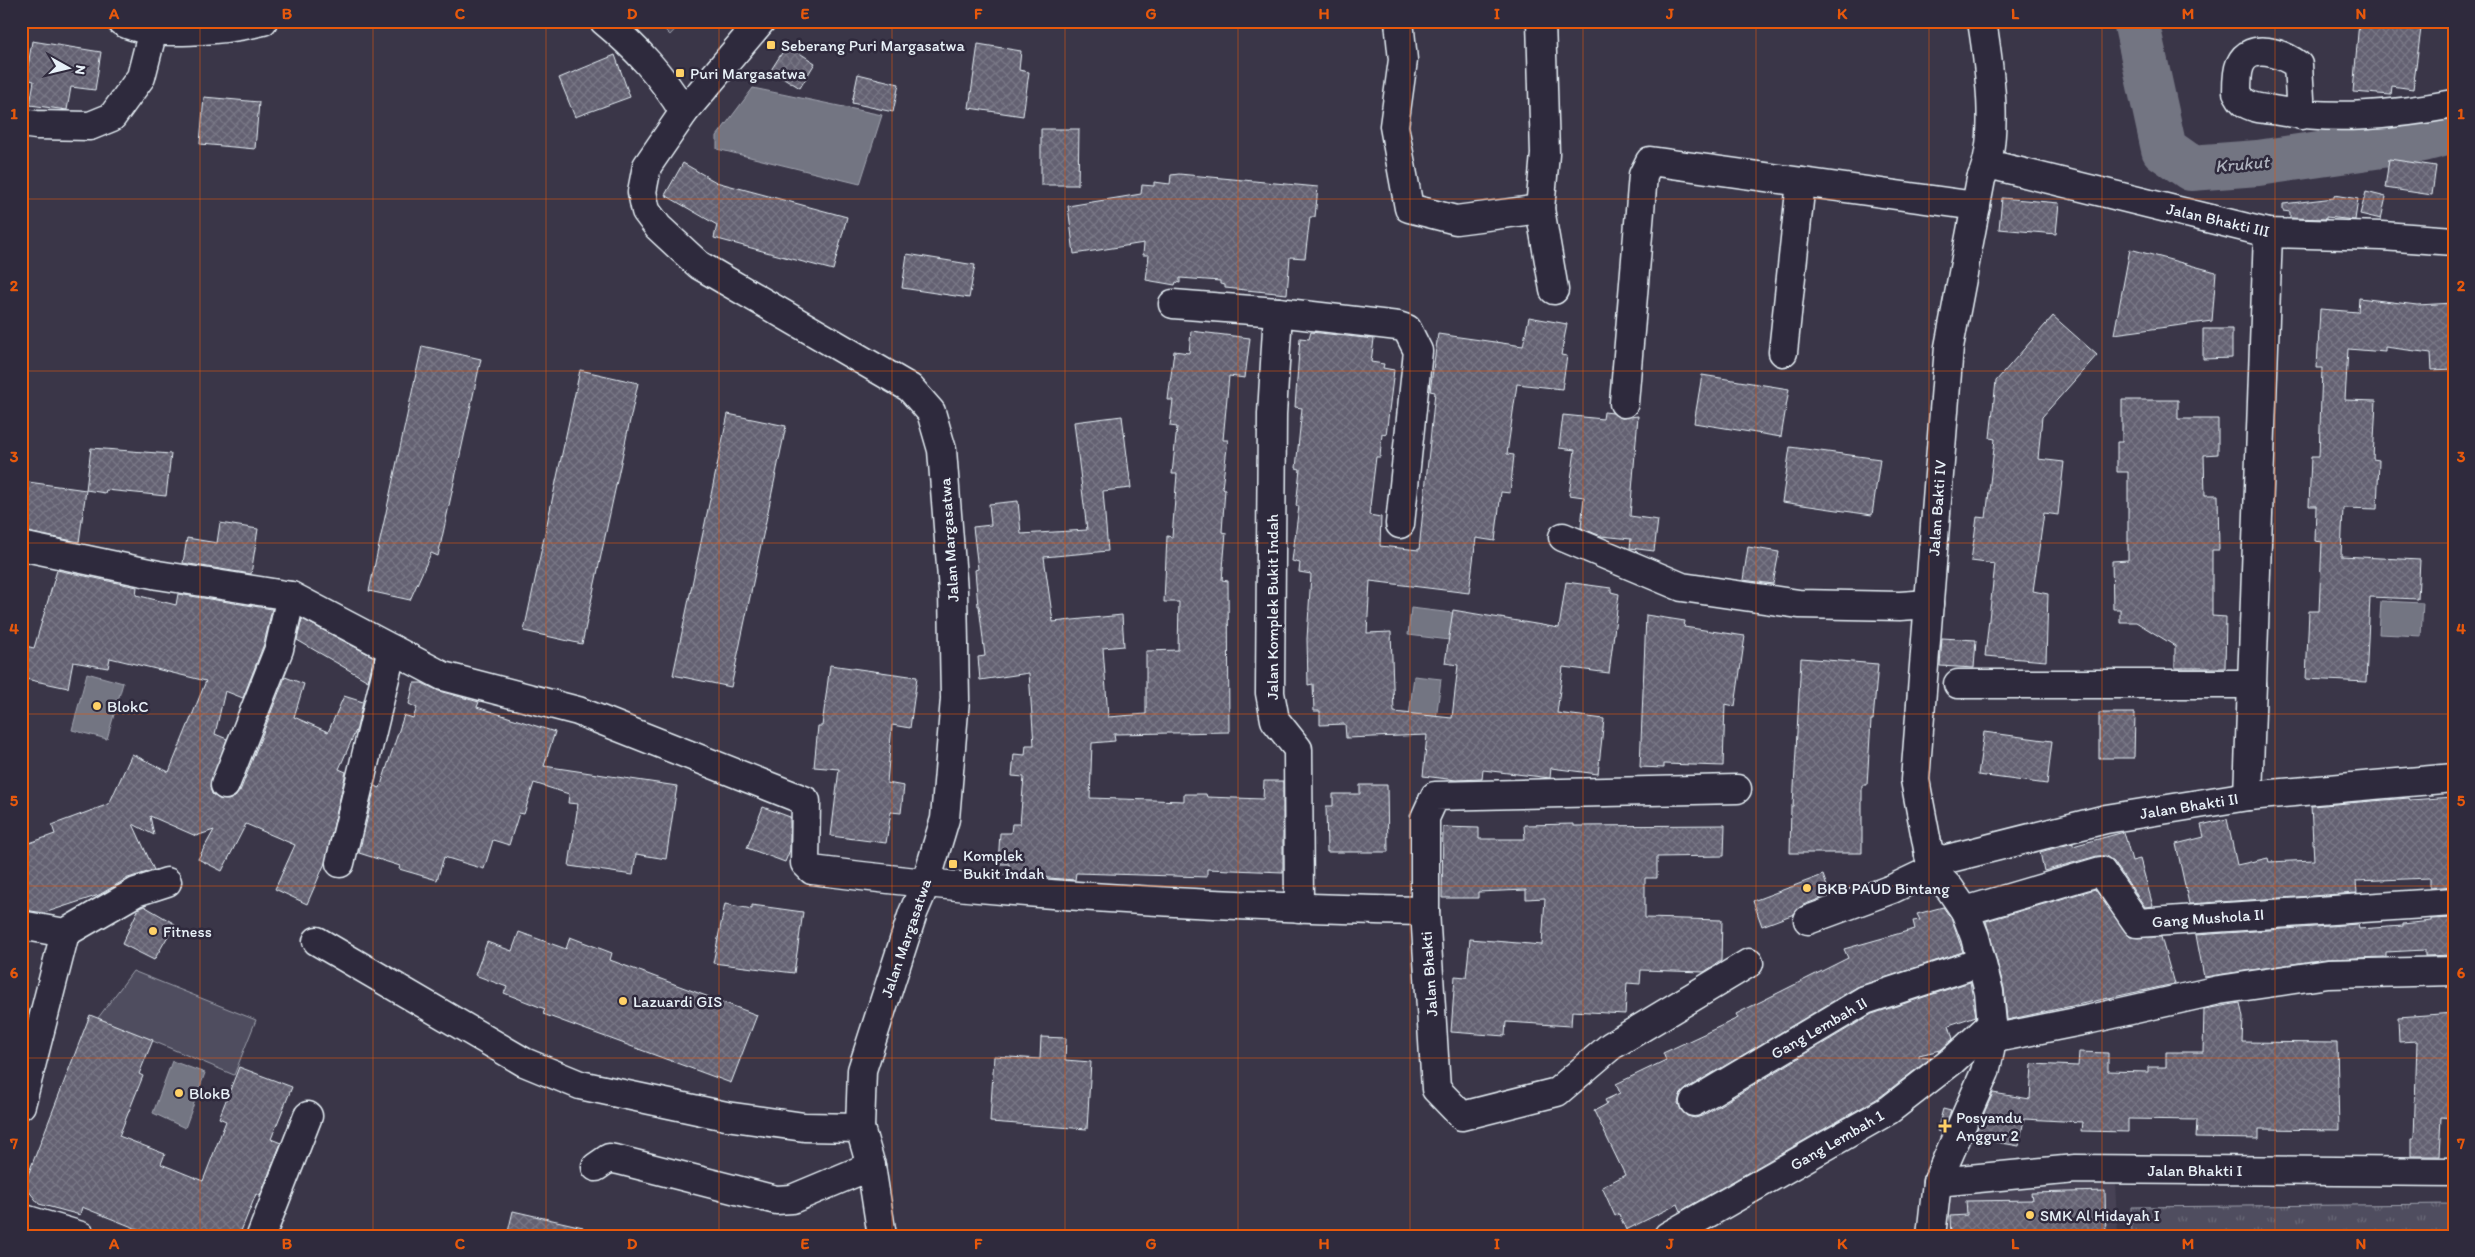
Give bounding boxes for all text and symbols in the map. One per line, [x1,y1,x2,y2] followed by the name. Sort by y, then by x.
[108,4,120,23] text: A
[282,4,293,23] text: B
[455,4,466,23] text: C
[627,4,638,23] text: D
[801,4,810,23] text: E
[974,4,983,23] text: F
[1145,4,1157,23] text: G
[1318,4,1330,23] text: H
[1494,4,1500,23] text: I
[1665,4,1674,23] text: J
[1837,4,1848,23] text: K
[2011,4,2020,23] text: L
[2182,4,2194,23] text: M
[2356,4,2366,23] text: N
[781,36,965,55] place label: Seberang Puri Margasatwa
[765,39,777,51] marker: Seberang Puri Margasatwa
[42,42,92,92] north arrow
[71,64,89,76] text: N
[690,64,807,83] place label: Puri Margasatwa
[674,67,686,79] marker: Puri Margasatwa
[10,104,18,123] text: 1
[2457,104,2465,123] text: 1
[2214,150,2272,177] water label: Krukut
[2165,199,2271,241] street label: Jalan Bhakti III
[10,276,19,295] text: 2
[2457,276,2466,295] text: 2
[10,447,19,466] text: 3
[2457,447,2466,466] text: 3
[1924,459,1950,557] street label: Jalan Bakti IV
[935,476,963,603] street label: Jalan Margasatwa
[1263,514,1282,700] street label: Jalan Komplek Bukit Indah
[9,619,19,638] text: 4
[2456,619,2466,638] text: 4
[107,697,149,716] place label: BlokC
[91,700,103,712] marker: BlokC
[2138,789,2240,823] street label: Jalan Bhakti II
[10,791,19,810] text: 5
[2457,791,2466,810] text: 5
[963,846,1045,883] place label: Komplek Bukit Indah
[947,858,959,870] marker: Komplek Bukit Indah
[877,875,936,1000] street label: Jalan Margasatwa
[1817,879,1950,898] place label: BKB PAUD Bintang
[1801,882,1813,894] marker: BKB PAUD Bintang
[2151,905,2265,931] street label: Gang Mushola II
[163,922,212,941] place label: Fitness
[147,925,159,937] marker: Fitness
[1417,931,1441,1017] street label: Jalan Bhakti
[10,963,19,982] text: 6
[2457,963,2466,982] text: 6
[633,992,722,1011] place label: Lazuardi GIS
[1768,993,1870,1063] street label: Gang Lembah II
[617,995,629,1007] marker: Lazuardi GIS
[189,1084,230,1103] place label: BlokB
[173,1087,185,1099] marker: BlokB
[1787,1105,1888,1175] street label: Gang Lembah 1
[1956,1108,2022,1145] place label: Posyandu Anggur 2
[1938,1119,1952,1133] marker: Posyandu Anggur 2
[9,1134,18,1153] text: 7
[2456,1134,2465,1153] text: 7
[2147,1161,2243,1180] street label: Jalan Bhakti I
[2040,1206,2160,1225] place label: SMK Al Hidayah I
[2024,1209,2036,1221] marker: SMK Al Hidayah I
[108,1234,120,1253] text: A
[282,1234,293,1253] text: B
[455,1234,466,1253] text: C
[627,1234,638,1253] text: D
[801,1234,810,1253] text: E
[974,1234,983,1253] text: F
[1145,1234,1157,1253] text: G
[1318,1234,1330,1253] text: H
[1494,1234,1500,1253] text: I
[1665,1234,1674,1253] text: J
[1837,1234,1848,1253] text: K
[2011,1234,2020,1253] text: L
[2182,1234,2194,1253] text: M
[2356,1234,2366,1253] text: N

